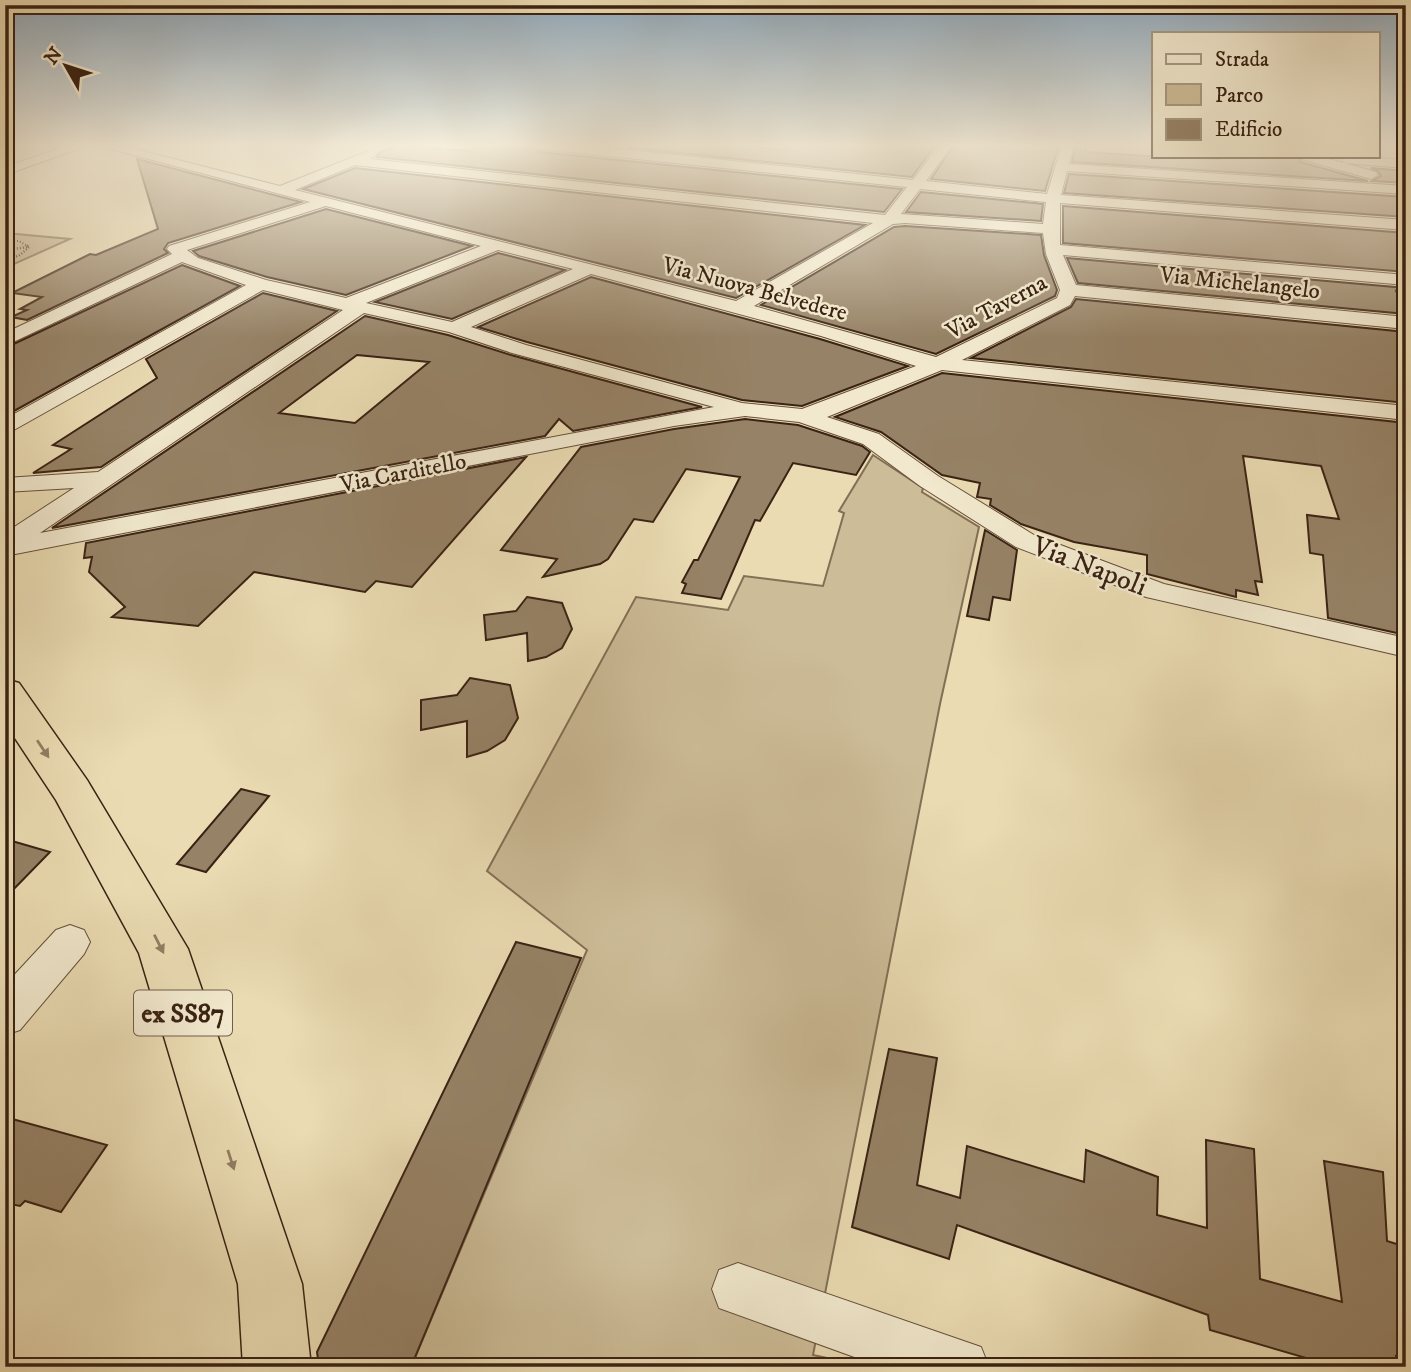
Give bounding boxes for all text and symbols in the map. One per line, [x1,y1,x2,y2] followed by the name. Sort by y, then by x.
[32,32,102,102] north arrow
[1152,32,1380,158] legend
[40,43,68,70] text: N
[1215,47,1269,73] text: Strada
[1215,83,1263,109] text: Parco
[1215,117,1282,143] text: Edificio
[658,251,850,328] street label: Via Nuova Belvedere
[1157,261,1321,306] street label: Via Michelangelo
[940,269,1052,346] street label: Via Taverna
[337,447,469,500] street label: Via Carditello
[1026,528,1152,604] street label: Via Napoli
[36,740,50,758] one-way arrow
[153,935,165,955] one-way arrow
[134,990,232,1036] road number: ex SS87
[226,1150,236,1171] one-way arrow

